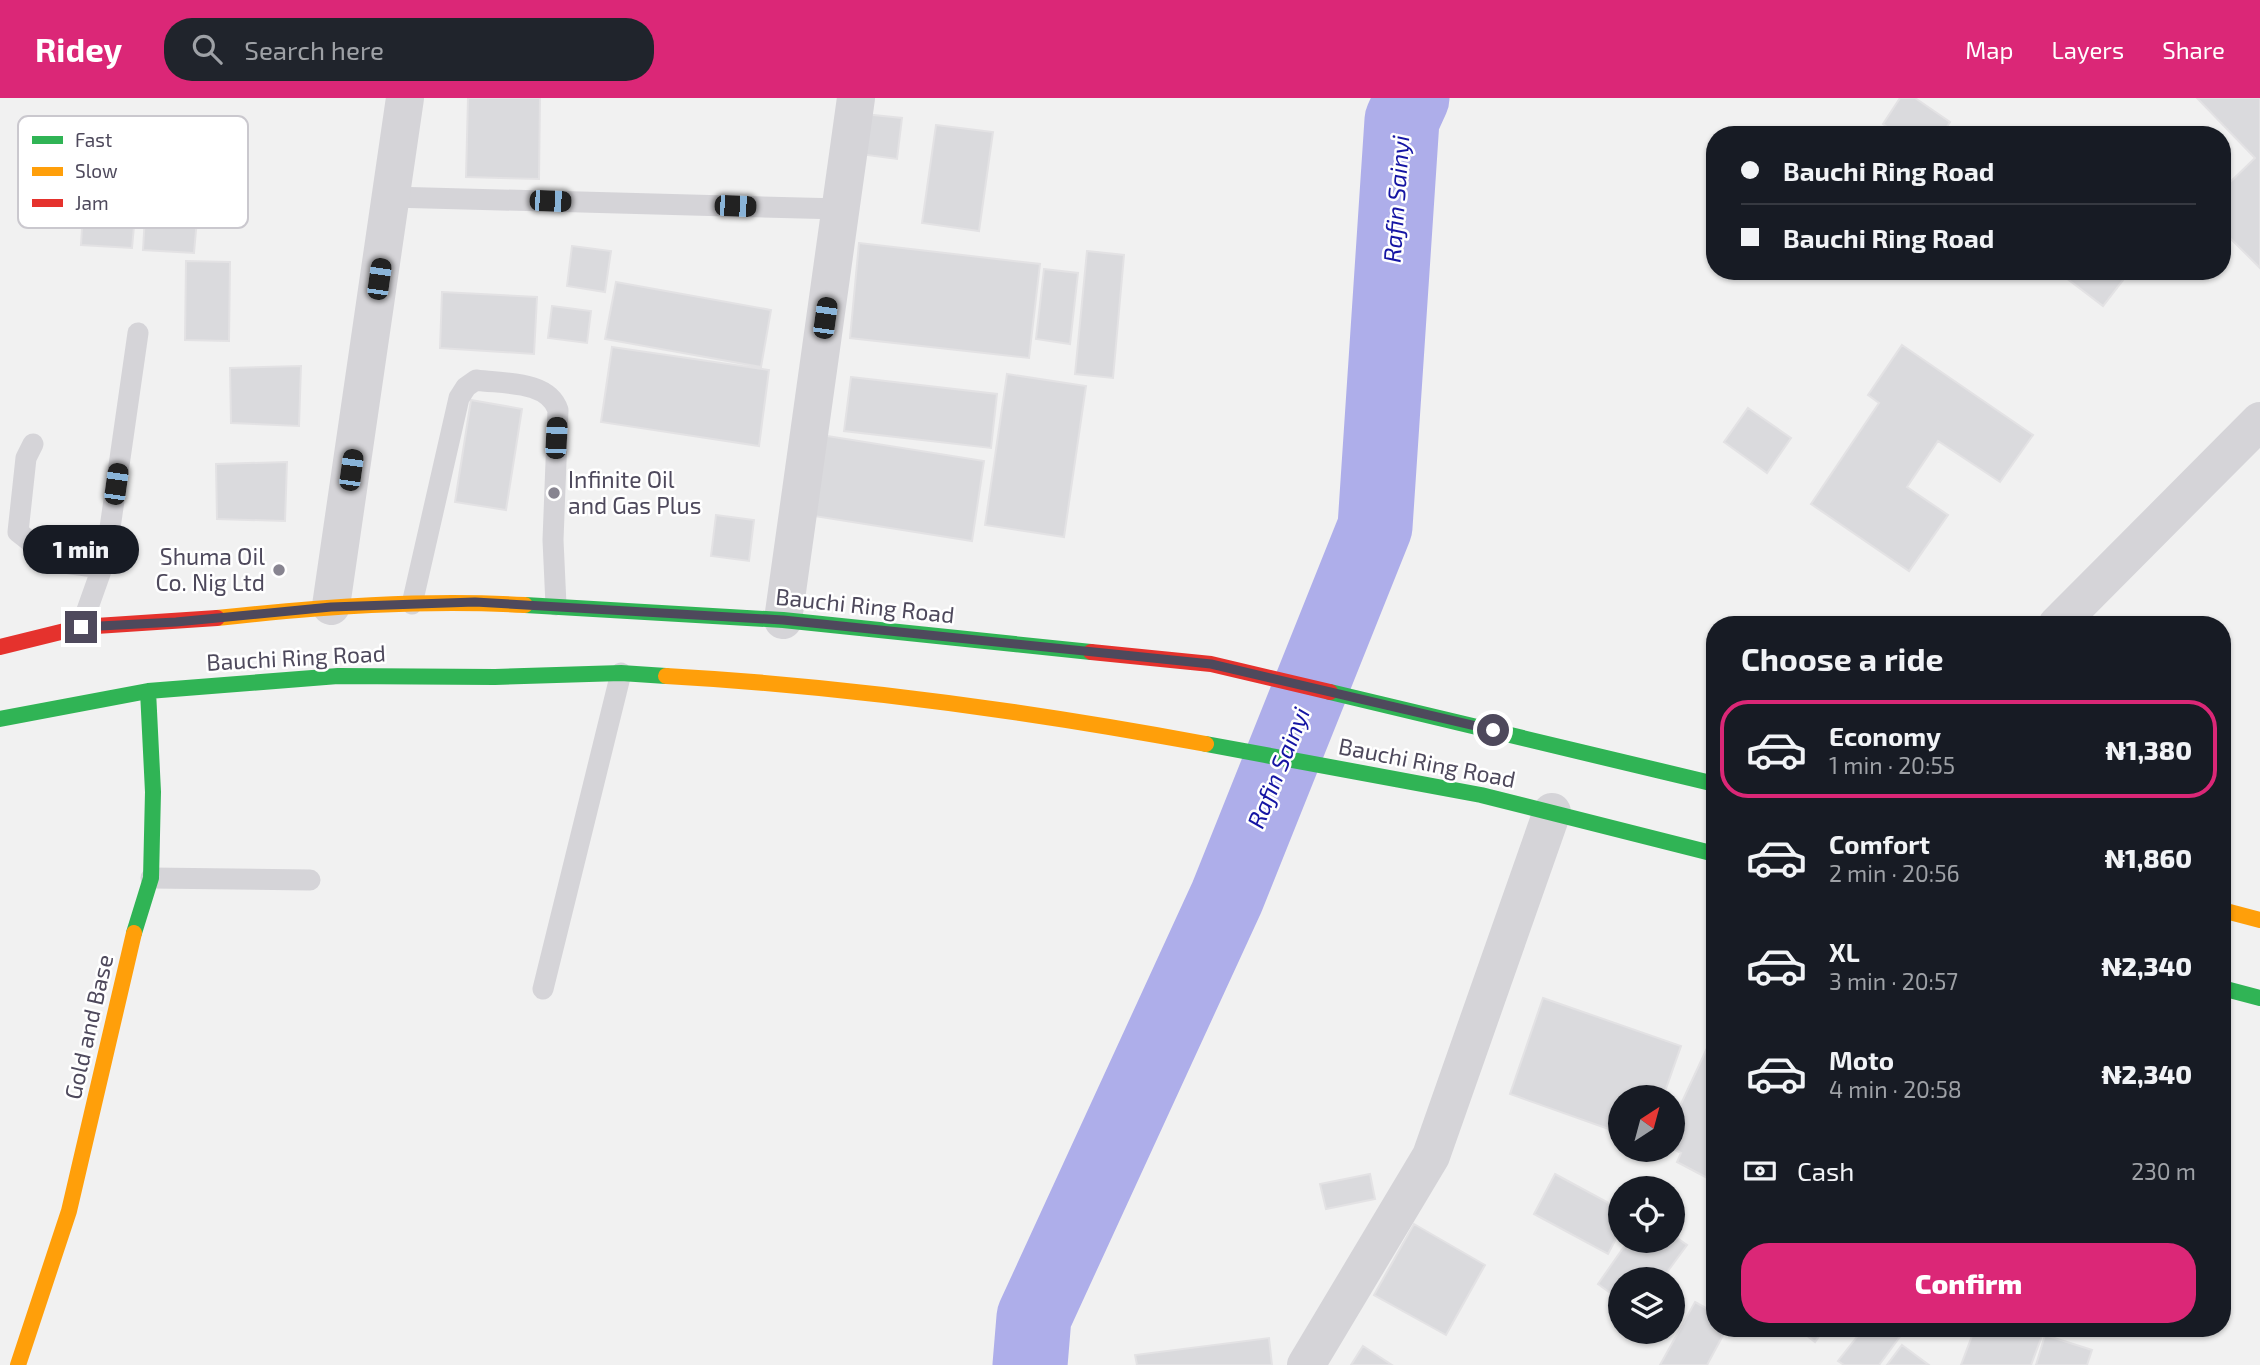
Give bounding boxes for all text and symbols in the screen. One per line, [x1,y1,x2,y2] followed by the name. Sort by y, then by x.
[164,18,654,81] search box
[35,29,122,69] text: Ridey
[188,30,226,68] icon: search
[244,34,384,65] text: Search here
[1965,35,2013,64] text: Map
[2051,35,2124,64] text: Layers
[2162,35,2225,64] text: Share
[18,116,248,228] legend
[75,128,112,151] text: Fast
[1377,134,1414,264] water label: Rafin Sainyi
[1783,155,1994,186] text: Bauchi Ring Road
[75,159,118,182] text: Slow
[529,190,572,212] car
[75,191,109,214] text: Jam
[714,195,757,217] car
[1783,222,1994,253] text: Bauchi Ring Road
[366,257,393,301] car
[812,296,839,340] car
[545,416,568,460] car
[338,448,365,492] car
[103,462,130,506] car
[568,465,701,519] place label: Infinite Oil and Gas Plus
[546,485,562,501] marker: Infinite Oil and Gas Plus
[23,526,139,574] callout: 1 min
[53,535,109,563] text: 1 min
[155,542,265,596] place label: Shuma Oil Co. Nig Ltd
[271,562,287,578] marker: Shuma Oil Co. Nig Ltd
[774,582,956,628] street label: Bauchi Ring Road
[65,611,97,643] route end
[206,638,386,676] street label: Bauchi Ring Road
[1741,639,1944,677] text: Choose a ride
[1240,703,1315,832] water label: Rafin Sainyi
[1477,714,1509,746] route start
[1745,718,1808,781] icon: car
[1829,720,1941,751] text: Economy
[1336,731,1518,793] street label: Bauchi Ring Road
[2106,734,2192,765] text: ₦1,380
[1829,751,1955,779] text: 1 min · 20:55
[1745,826,1808,889] icon: car
[1829,828,1930,859] text: Comfort
[2105,842,2192,873] text: ₦1,860
[1829,859,1960,887] text: 2 min · 20:56
[1745,934,1808,997] icon: car
[1829,936,1860,967] text: XL
[2101,950,2192,981] text: ₦2,340
[58,952,118,1102] street label: Gold and Base
[1829,967,1958,995] text: 3 min · 20:57
[1745,1042,1808,1105] icon: car
[1829,1044,1894,1075] text: Moto
[2101,1058,2192,1089] text: ₦2,340
[1829,1075,1962,1103] text: 4 min · 20:58
[1608,1085,1685,1162] north arrow
[1608,1085,1685,1344] map controls
[1741,1152,1779,1190] icon: cash
[1797,1155,1854,1186] text: Cash
[2131,1157,2196,1185] text: 230 m
[1608,1176,1685,1253] button: locate
[1741,1243,2196,1323] button: Confirm
[1608,1267,1685,1344] button: layers

